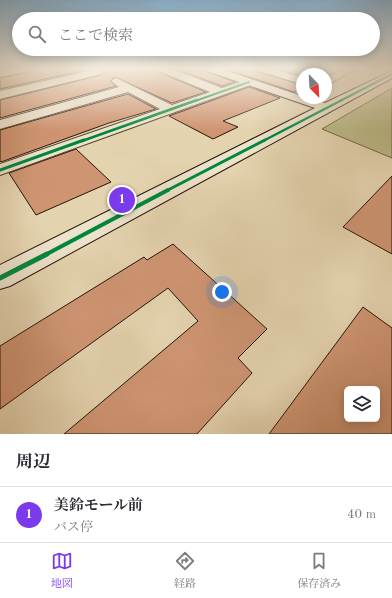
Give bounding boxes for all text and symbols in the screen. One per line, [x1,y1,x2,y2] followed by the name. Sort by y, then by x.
[12,12,380,56] search box
[26,23,48,45] icon: search
[58,29,133,44] text: ここで検索
[296,68,332,104] north arrow
[109,185,135,215] pin: 1
[212,282,232,302] your location
[344,386,380,422] map controls
[344,386,380,422] button: layers
[16,454,50,471] text: 周辺
[54,499,143,514] text: 美鈴モール前
[25,508,33,521] text: 1
[347,508,376,521] text: 40 m
[54,521,93,534] text: バス停
[51,550,73,592] tab: 地図
[174,550,196,592] tab: 経路
[297,550,341,592] tab: 保存済み

